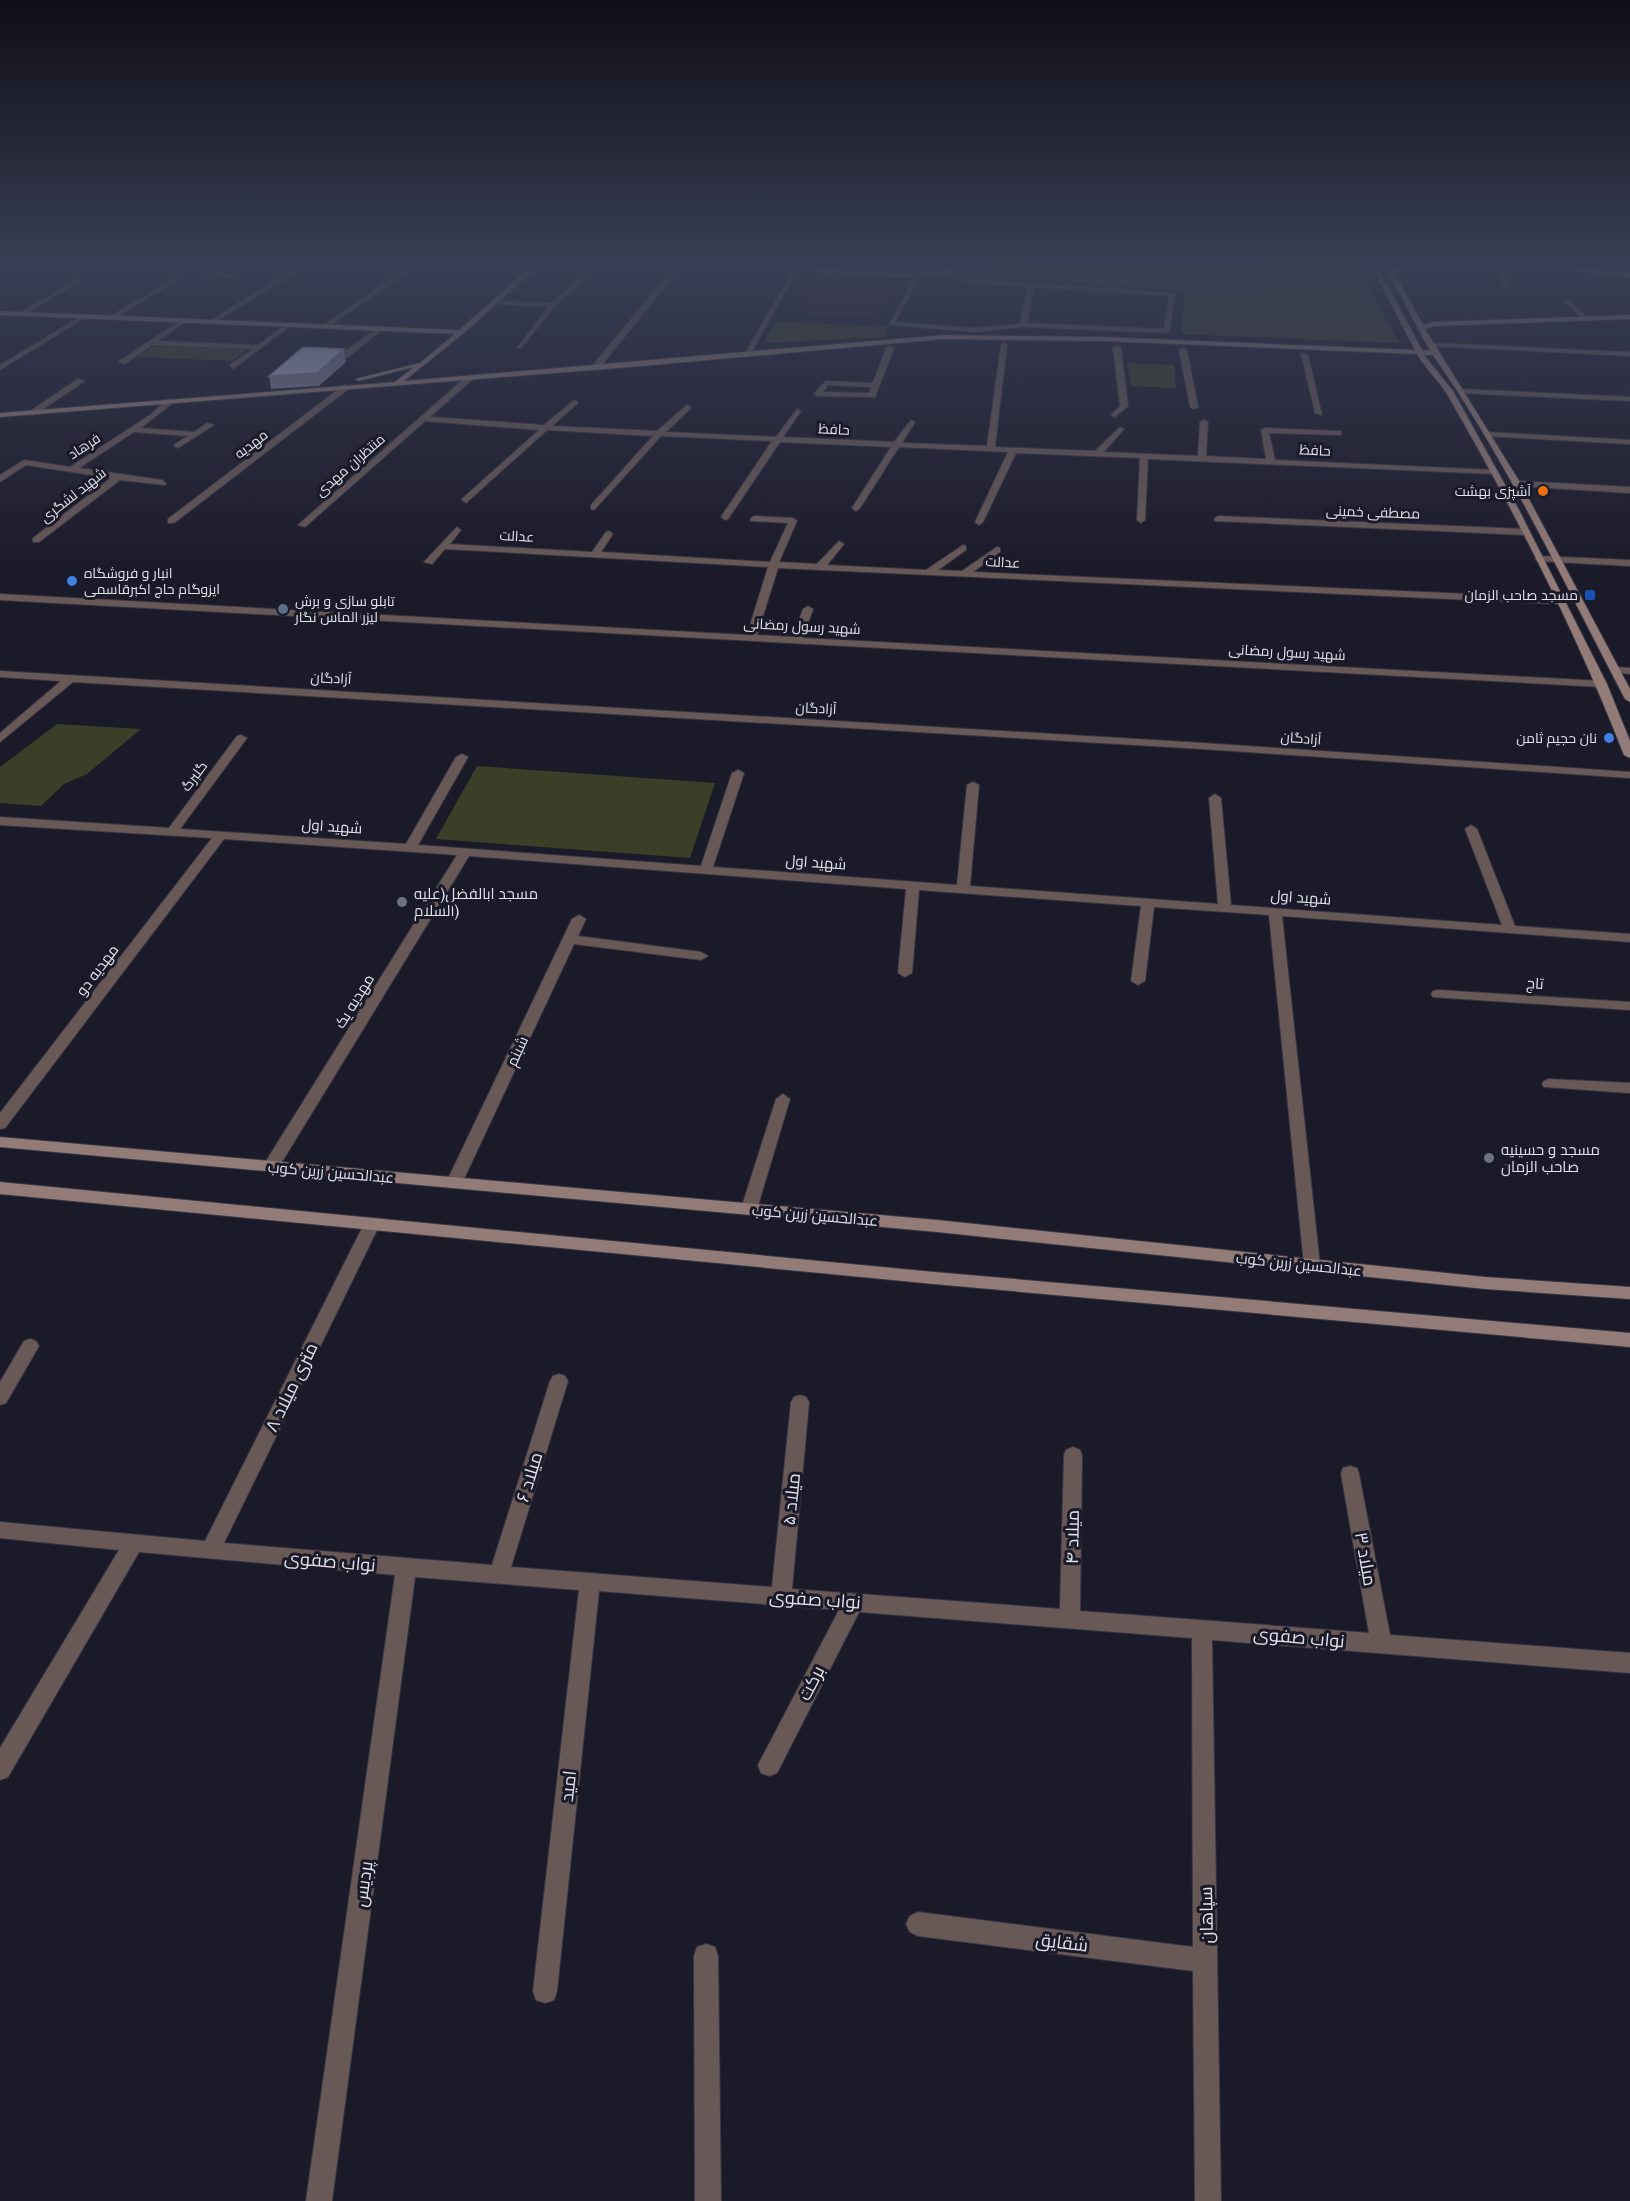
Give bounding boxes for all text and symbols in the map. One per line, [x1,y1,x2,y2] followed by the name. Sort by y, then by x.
[818,419,850,439] street label: حافظ
[231,426,271,462] street label: مهدیه
[65,429,103,463] street label: فرهاد
[311,430,389,500] street label: منتظران مهدی
[1299,440,1331,460] street label: حافظ
[36,464,110,526] street label: شهید لشگری
[1455,482,1531,501] place label: آشپزی بهشت
[1536,484,1550,498] marker: آشپزی بهشت
[1326,501,1420,523] street label: مصطفی خمینی
[499,526,535,546] street label: عدالت
[985,552,1021,572] street label: عدالت
[84,564,220,599] place label: انبار و فروشگاه ایزوگام حاج اکبرقاسمی
[65,574,79,588] marker: انبار و فروشگاه ایزوگام حاج اکبرقاسمی
[1465,586,1578,604] place label: مسجد صاحب الزمان
[1583,588,1597,602] marker: مسجد صاحب الزمان
[294,592,395,626] place label: تابلو سازی و برش لیزر الماس نگار
[276,602,290,616] marker: تابلو سازی و برش لیزر الماس نگار
[743,614,861,638] street label: شهید رسول رمضانی
[1228,640,1346,664] street label: شهید رسول رمضانی
[310,668,352,688] street label: آزادگان
[795,698,837,718] street label: آزادگان
[1280,728,1322,748] street label: آزادگان
[1516,729,1597,748] place label: نان حجیم ثامن
[1602,731,1616,745] marker: نان حجیم ثامن
[177,757,211,795] street label: گلبرگ
[301,814,363,839] street label: شهید اول
[785,850,847,875] street label: شهید اول
[414,884,538,921] place label: مسجد ابالفضل(علیه السلام)
[1270,885,1332,910] street label: شهید اول
[395,895,409,909] marker: مسجد ابالفضل(علیه السلام)
[71,940,123,1000] street label: مهدیه دو
[330,970,379,1032] street label: مهدیه یک
[1526,973,1544,995] street label: تاج
[502,1033,533,1070] street label: شبنم
[1501,1140,1600,1177] place label: مسجد و حسینیه صاحب الزمان
[1482,1151,1496,1165] marker: مسجد و حسینیه صاحب الزمان
[267,1157,395,1188] street label: عبدالحسین زرین کوب
[751,1200,879,1231] street label: عبدالحسین زرین کوب
[1235,1248,1363,1281] street label: عبدالحسین زرین کوب
[259,1339,323,1435] street label: ۸ متری میلاد
[511,1449,547,1505] street label: میلاد ۶
[777,1472,805,1526] street label: میلاد ۵
[1060,1510,1084,1564] street label: میلاد ۴
[1350,1530,1382,1588] street label: میلاد ۳
[283,1546,377,1576] street label: نواب صفوی
[768,1584,862,1614] street label: نواب صفوی
[1252,1622,1346,1652] street label: نواب صفوی
[793,1662,829,1704] street label: برکت
[555,1769,581,1803] street label: امید
[348,1859,379,1909] street label: پردیس
[1194,1886,1218,1944] street label: سپاهان
[1034,1927,1090,1958] street label: شقایق

